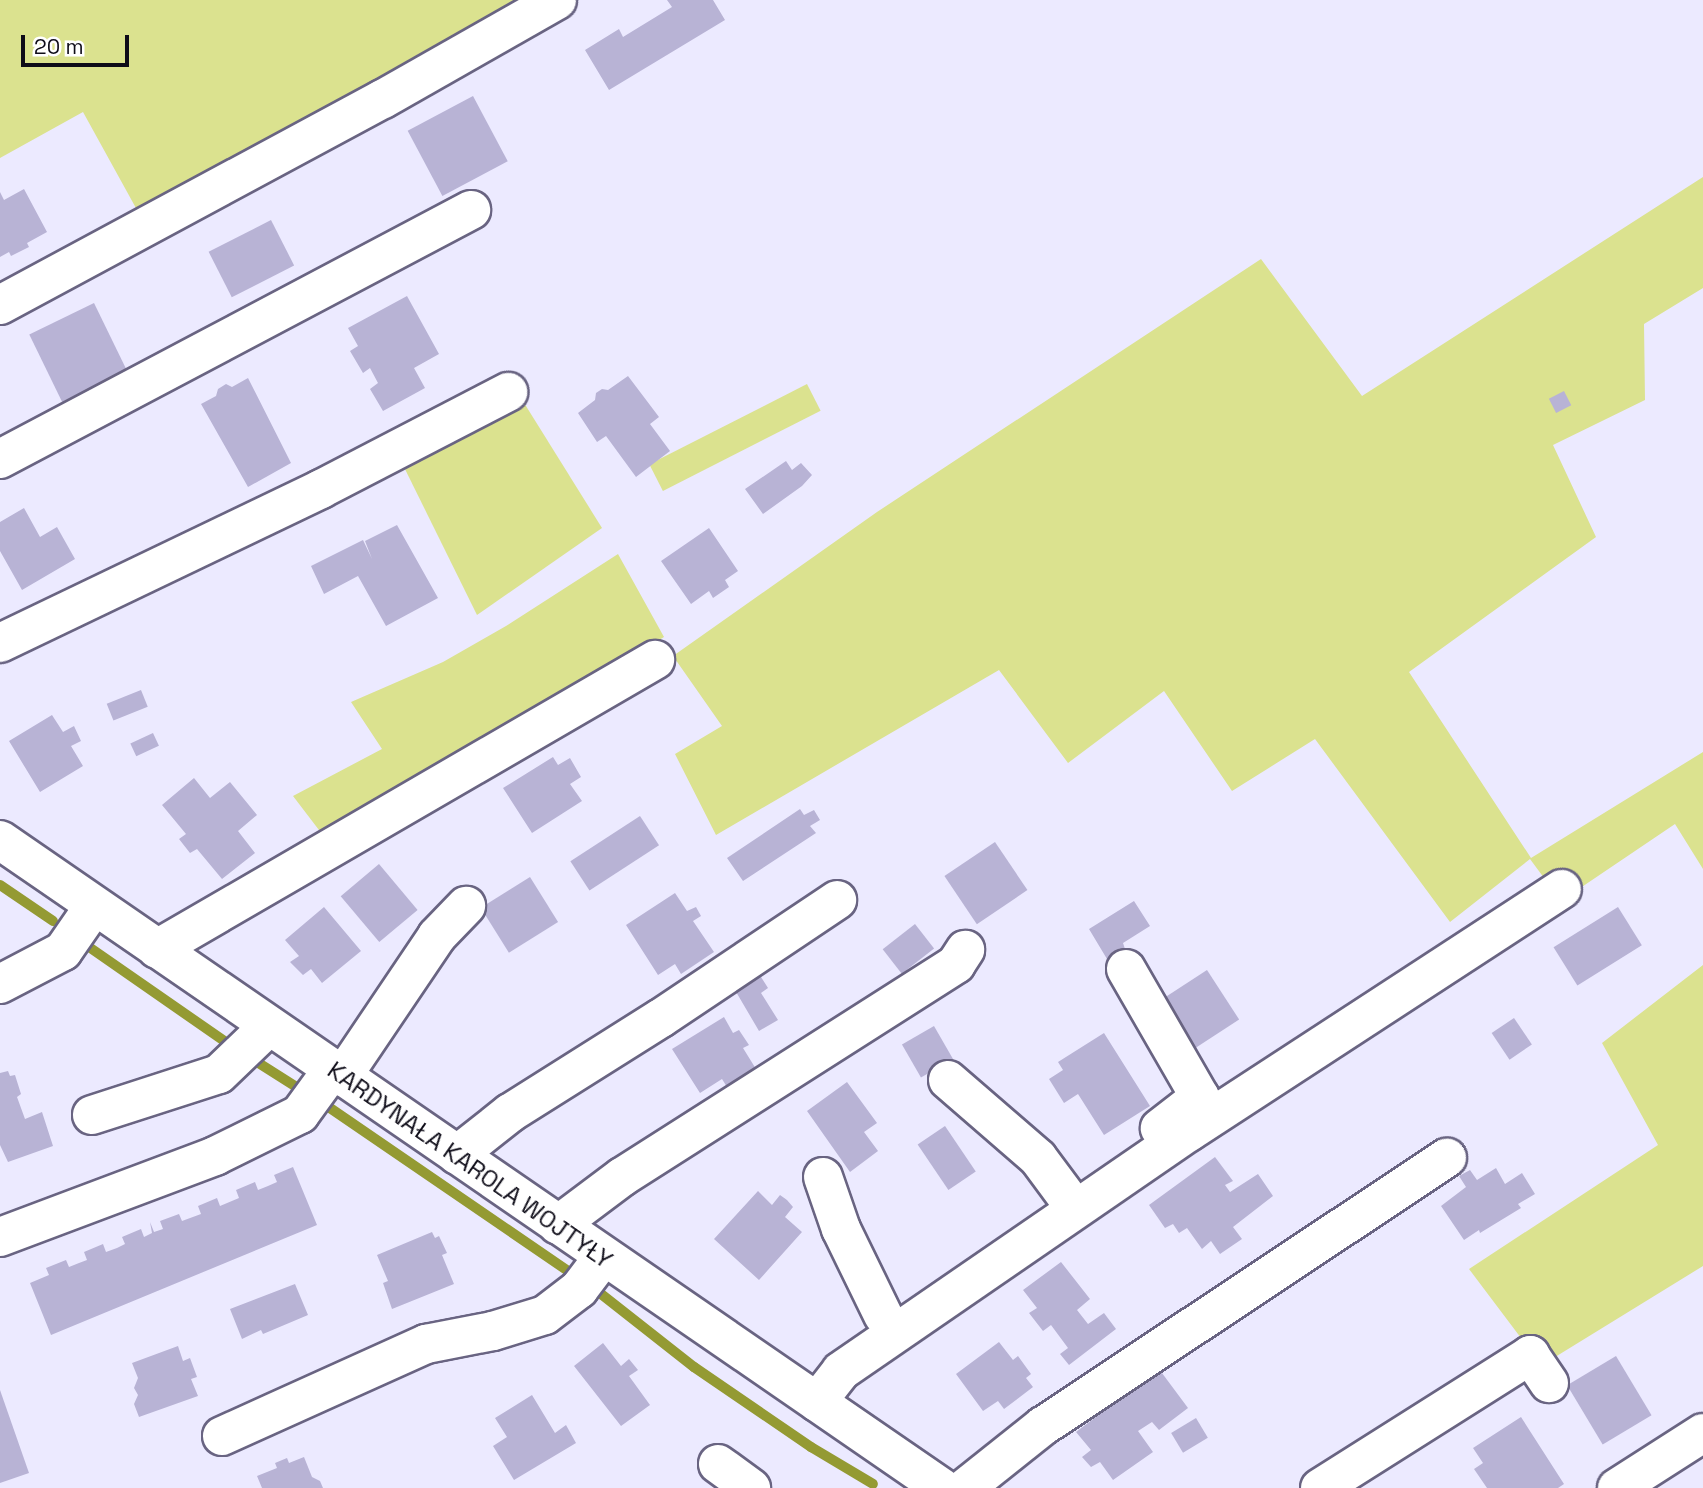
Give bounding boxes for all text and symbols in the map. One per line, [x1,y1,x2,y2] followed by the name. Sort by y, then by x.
[24,21,133,65] scale bar
[34,33,84,60] text: 20 m
[322,1055,618,1275] street label: KARDYNAŁA KAROLA WOJTYŁY

